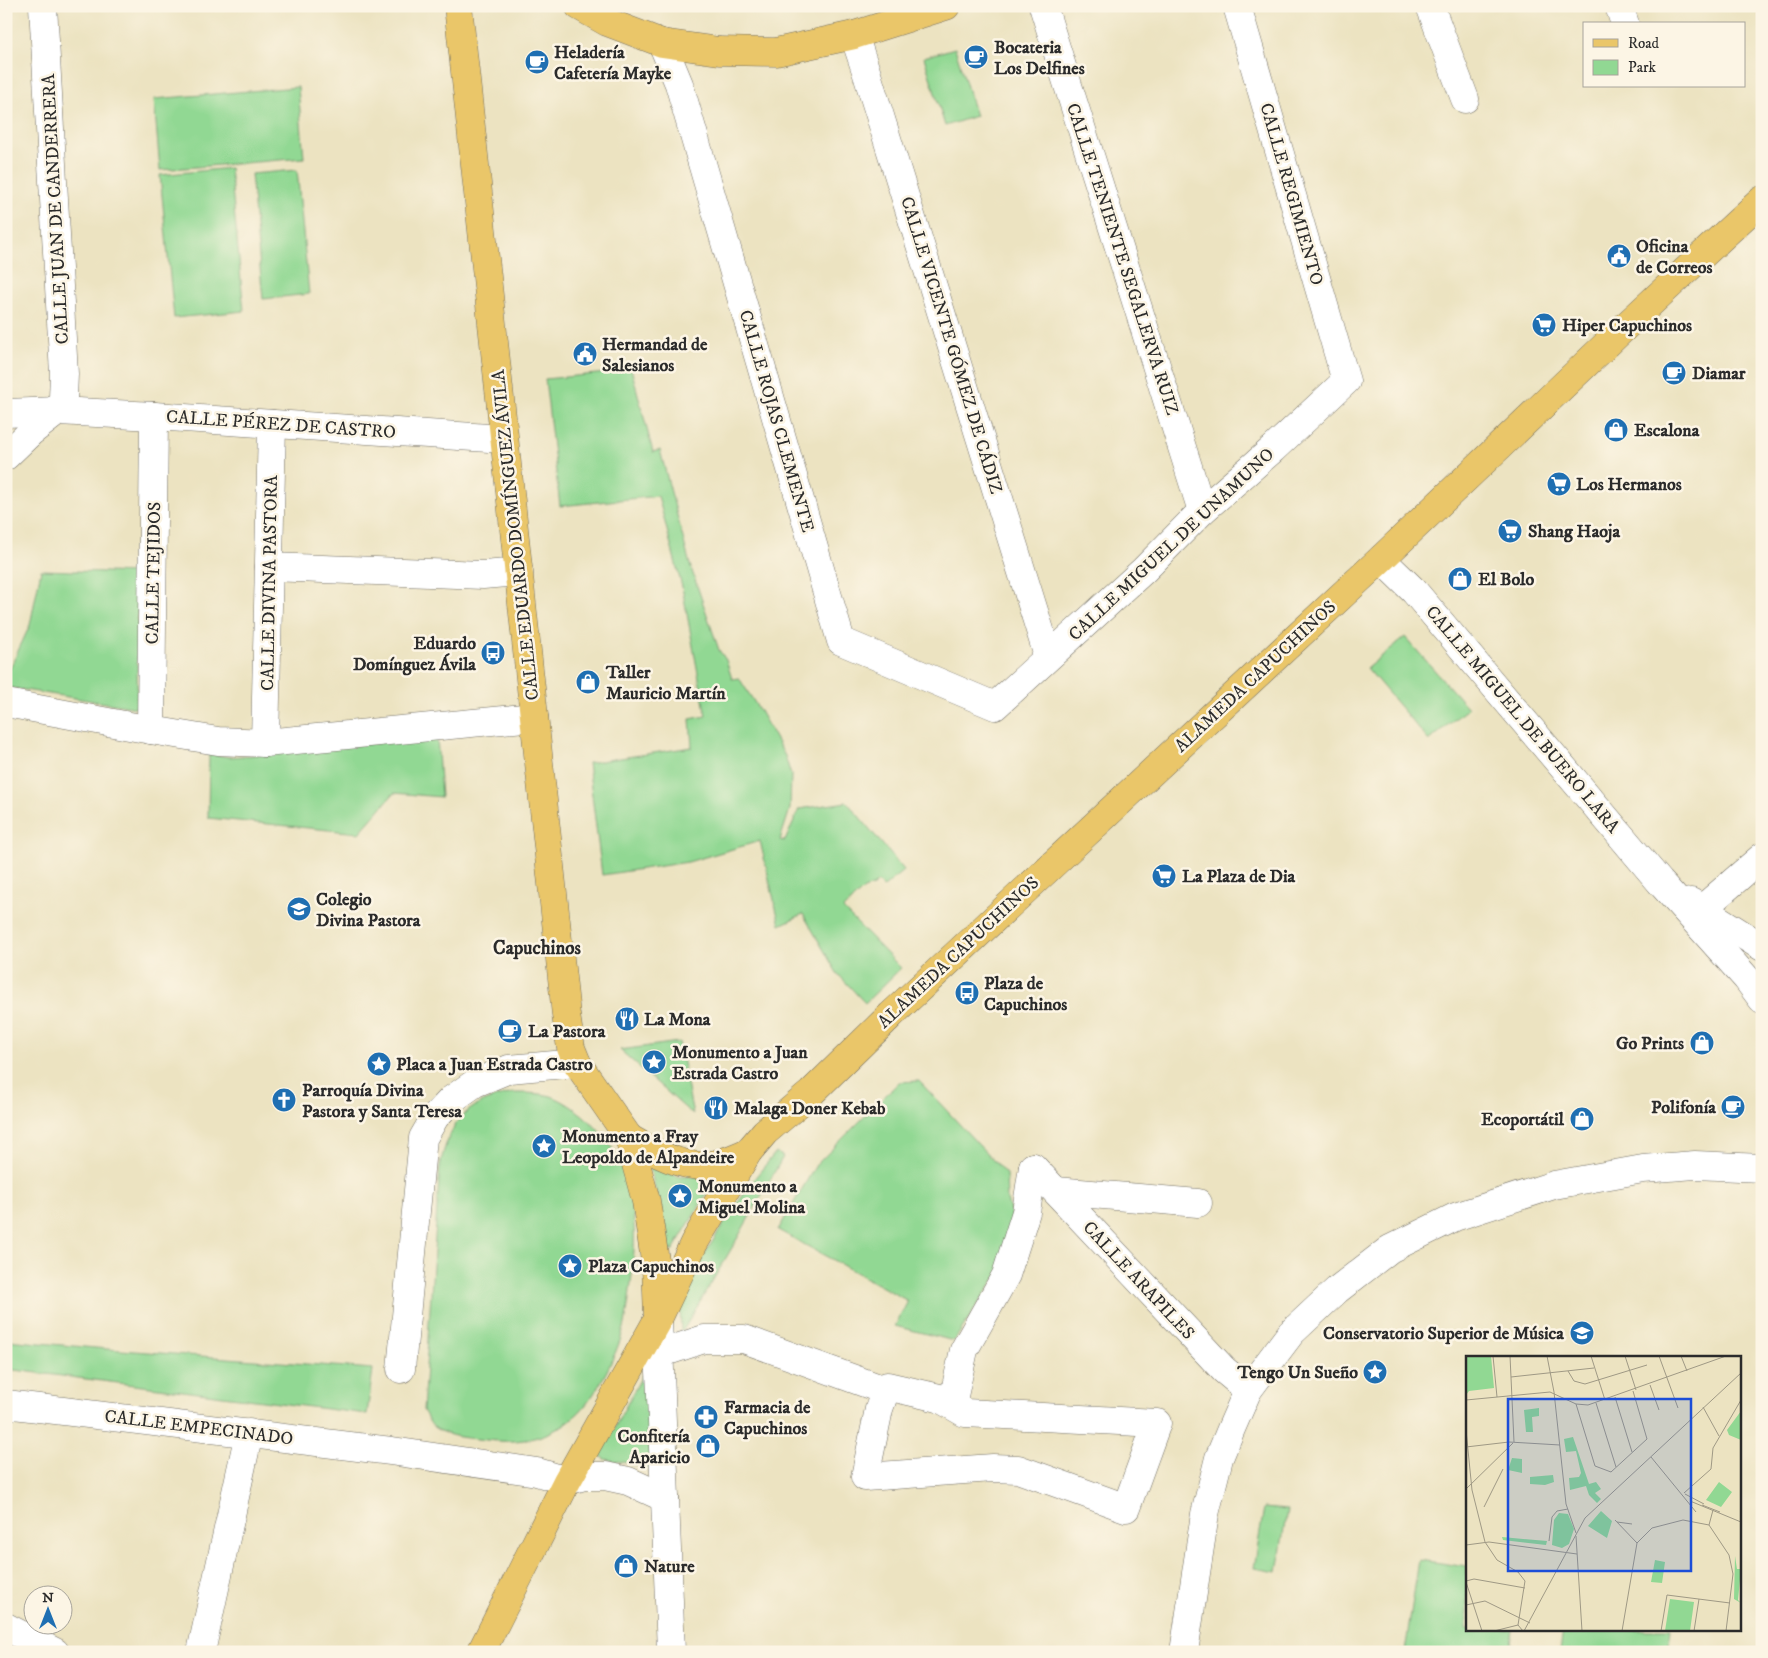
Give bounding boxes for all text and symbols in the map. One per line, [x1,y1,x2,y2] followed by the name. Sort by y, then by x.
[1583,22,1746,88] legend
[1628,34,1660,53] text: Road
[994,37,1085,80] place label: Bocateria Los Delfines
[554,42,672,85] place label: Heladería Cafetería Mayke
[963,44,989,70] cafe icon: Bocateria Los Delfines
[524,49,550,75] cafe icon: Heladería Cafetería Mayke
[1628,58,1657,77] text: Park
[38,73,74,345] street label: CALLE JUAN DE CANDERRERA
[1061,101,1183,418] street label: CALLE TENIENTE SEGALERVA RUIZ
[1254,101,1328,288] street label: CALLE REGIMIENTO
[895,194,1008,497] street label: CALLE VICENTE GÓMEZ DE CÁDIZ
[1636,236,1713,279] place label: Oficina de Correos
[1606,243,1632,269] public building icon: Oficina de Correos
[734,308,818,535] street label: CALLE ROJAS CLEMENTE
[1531,312,1557,338] supermarket icon: Hiper Capuchinos
[1562,315,1692,337] place label: Hiper Capuchinos
[602,334,708,377] place label: Hermandad de Salesianos
[572,341,598,367] public building icon: Hermandad de Salesianos
[1661,360,1687,386] cafe icon: Diamar
[1692,363,1746,385] place label: Diamar
[487,368,544,702] street label: CALLE EDUARDO DOMÍNGUEZ ÁVILA
[165,406,397,444] street label: CALLE PÉREZ DE CASTRO
[1603,417,1629,443] shop icon: Escalona
[1634,420,1700,442] place label: Escalona
[1064,444,1279,646] street label: CALLE MIGUEL DE UNAMUNO
[1546,471,1572,497] supermarket icon: Los Hermanos
[257,474,283,691] street label: CALLE DIVINA PASTORA
[1576,474,1682,496] place label: Los Hermanos
[142,502,166,645] street label: CALLE TEJIDOS
[1497,518,1523,544] supermarket icon: Shang Haoja
[1528,521,1620,543] place label: Shang Haoja
[1447,566,1473,592] shop icon: El Bolo
[1478,569,1534,591] place label: El Bolo
[1170,596,1341,757] street label: ALAMEDA CAPUCHINOS
[1421,601,1624,838] street label: CALLE MIGUEL DE BUERO LARA
[353,633,476,676] place label: Eduardo Domínguez Ávila
[480,640,506,666] bus stop icon: Eduardo Domínguez Ávila
[605,662,726,705] place label: Taller Mauricio Martín
[575,669,601,695] shop icon: Taller Mauricio Martín
[1151,863,1177,889] supermarket icon: La Plaza de Dia
[1182,866,1296,888] place label: La Plaza de Dia
[873,872,1044,1033] street label: ALAMEDA CAPUCHINOS
[316,889,421,932] place label: Colegio Divina Pastora
[286,896,312,922] school or university icon: Colegio Divina Pastora
[493,937,582,960] district label: Capuchinos
[984,973,1067,1016] place label: Plaza de Capuchinos
[954,980,980,1006] bus stop icon: Plaza de Capuchinos
[614,1006,640,1032] restaurant icon: La Mona
[644,1009,711,1031] place label: La Mona
[497,1018,523,1044] cafe icon: La Pastora
[528,1021,606,1043] place label: La Pastora
[1689,1030,1715,1056] shop icon: Go Prints
[1616,1033,1684,1055] place label: Go Prints
[672,1042,808,1085] place label: Monumento a Juan Estrada Castro
[641,1049,667,1075] place icon: Monumento a Juan Estrada Castro
[366,1051,392,1077] place icon: Placa a Juan Estrada Castro
[396,1054,593,1076] place label: Placa a Juan Estrada Castro
[302,1080,462,1123] place label: Parroquía Divina Pastora y Santa Teresa
[271,1087,297,1113] church icon: Parroquía Divina Pastora y Santa Teresa
[1720,1094,1746,1120] cafe icon: Polifonía
[703,1095,729,1121] restaurant icon: Malaga Doner Kebab
[1651,1097,1716,1119] place label: Polifonía
[734,1098,886,1120] place label: Malaga Doner Kebab
[1569,1106,1595,1132] shop icon: Ecoportátil
[1481,1109,1565,1131] place label: Ecoportátil
[562,1126,735,1169] place label: Monumento a Fray Leopoldo de Alpandeire
[531,1133,557,1159] place icon: Monumento a Fray Leopoldo de Alpandeire
[698,1176,806,1219] place label: Monumento a Miguel Molina
[667,1183,693,1209] place icon: Monumento a Miguel Molina
[1078,1217,1199,1344] street label: CALLE ARAPILES
[557,1253,583,1279] place icon: Plaza Capuchinos
[588,1256,714,1278] place label: Plaza Capuchinos
[1569,1320,1595,1346] school or university icon: Conservatorio Superior de Música
[1323,1323,1564,1345] place label: Conservatorio Superior de Música
[1466,1356,1740,1630] inset map
[1362,1359,1388,1385] place icon: Tengo Un Sueño
[1236,1362,1358,1384] place label: Tengo Un Sueño
[724,1397,811,1440] place label: Farmacia de Capuchinos
[693,1404,719,1430] pharmacy icon: Farmacia de Capuchinos
[103,1406,294,1450] street label: CALLE EMPECINADO
[618,1426,690,1469] place label: Confitería Aparicio
[695,1433,721,1459] shop icon: Confitería Aparicio
[613,1553,639,1579] shop icon: Nature
[644,1556,695,1578] place label: Nature
[22,1586,72,1636] north arrow
[42,1589,54,1607] text: N

